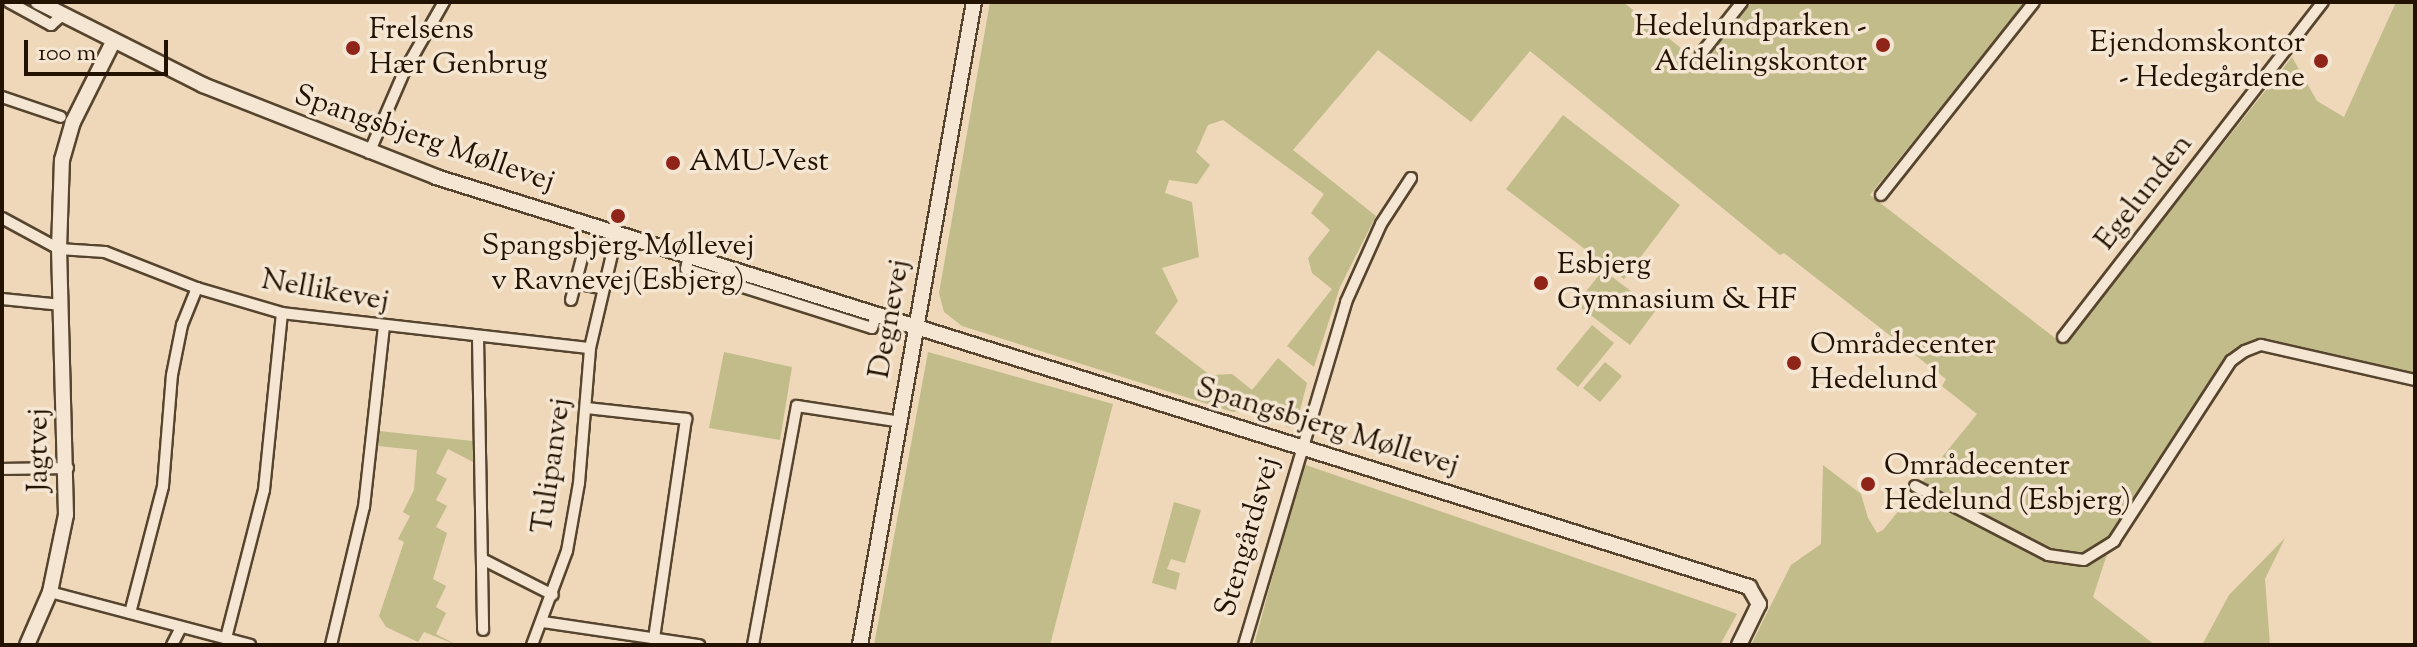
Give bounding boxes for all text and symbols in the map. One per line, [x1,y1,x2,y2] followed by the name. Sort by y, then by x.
[1634,10,1867,80] place label: Hedelundparken - Afdelingskontor
[369,13,548,84] place label: Frelsens Hær Genbrug
[28,24,172,74] scale bar
[2090,26,2305,96] place label: Ejendomskontor - Hedegårdene
[1874,36,1892,54] marker: Hedelundparken - Afdelingskontor
[38,37,96,71] text: 100 m
[344,39,362,57] marker: Frelsens Hær Genbrug
[2312,52,2330,70] marker: Ejendomskontor - Hedegårdene
[289,79,559,201] street label: Spangsbjerg Møllevej
[2088,128,2202,258] street label: Egelunden
[689,145,829,181] place label: AMU-Vest
[664,154,682,172] marker: AMU-Vest
[609,207,627,225] marker: Spangsbjerg Møllevej v Ravnevej(Esbjerg)
[482,229,754,300] place label: Spangsbjerg Møllevej v Ravnevej(Esbjerg)
[1557,248,1797,318] place label: Esbjerg Gymnasium & HF
[863,257,919,381] street label: Degnevej
[258,263,392,321] street label: Nellikevej
[1532,274,1550,292] marker: Esbjerg Gymnasium & HF
[1810,328,1996,398] place label: Områdecenter Hedelund
[1785,354,1803,372] marker: Områdecenter Hedelund
[1191,371,1463,485] street label: Spangsbjerg Møllevej
[526,396,580,536] street label: Tulipanvej
[22,408,58,492] street label: Jagtvej
[1884,449,2131,520] place label: Områdecenter Hedelund (Esbjerg)
[1209,453,1289,621] street label: Stengårdsvej
[1859,475,1877,493] marker: Områdecenter Hedelund (Esbjerg)

